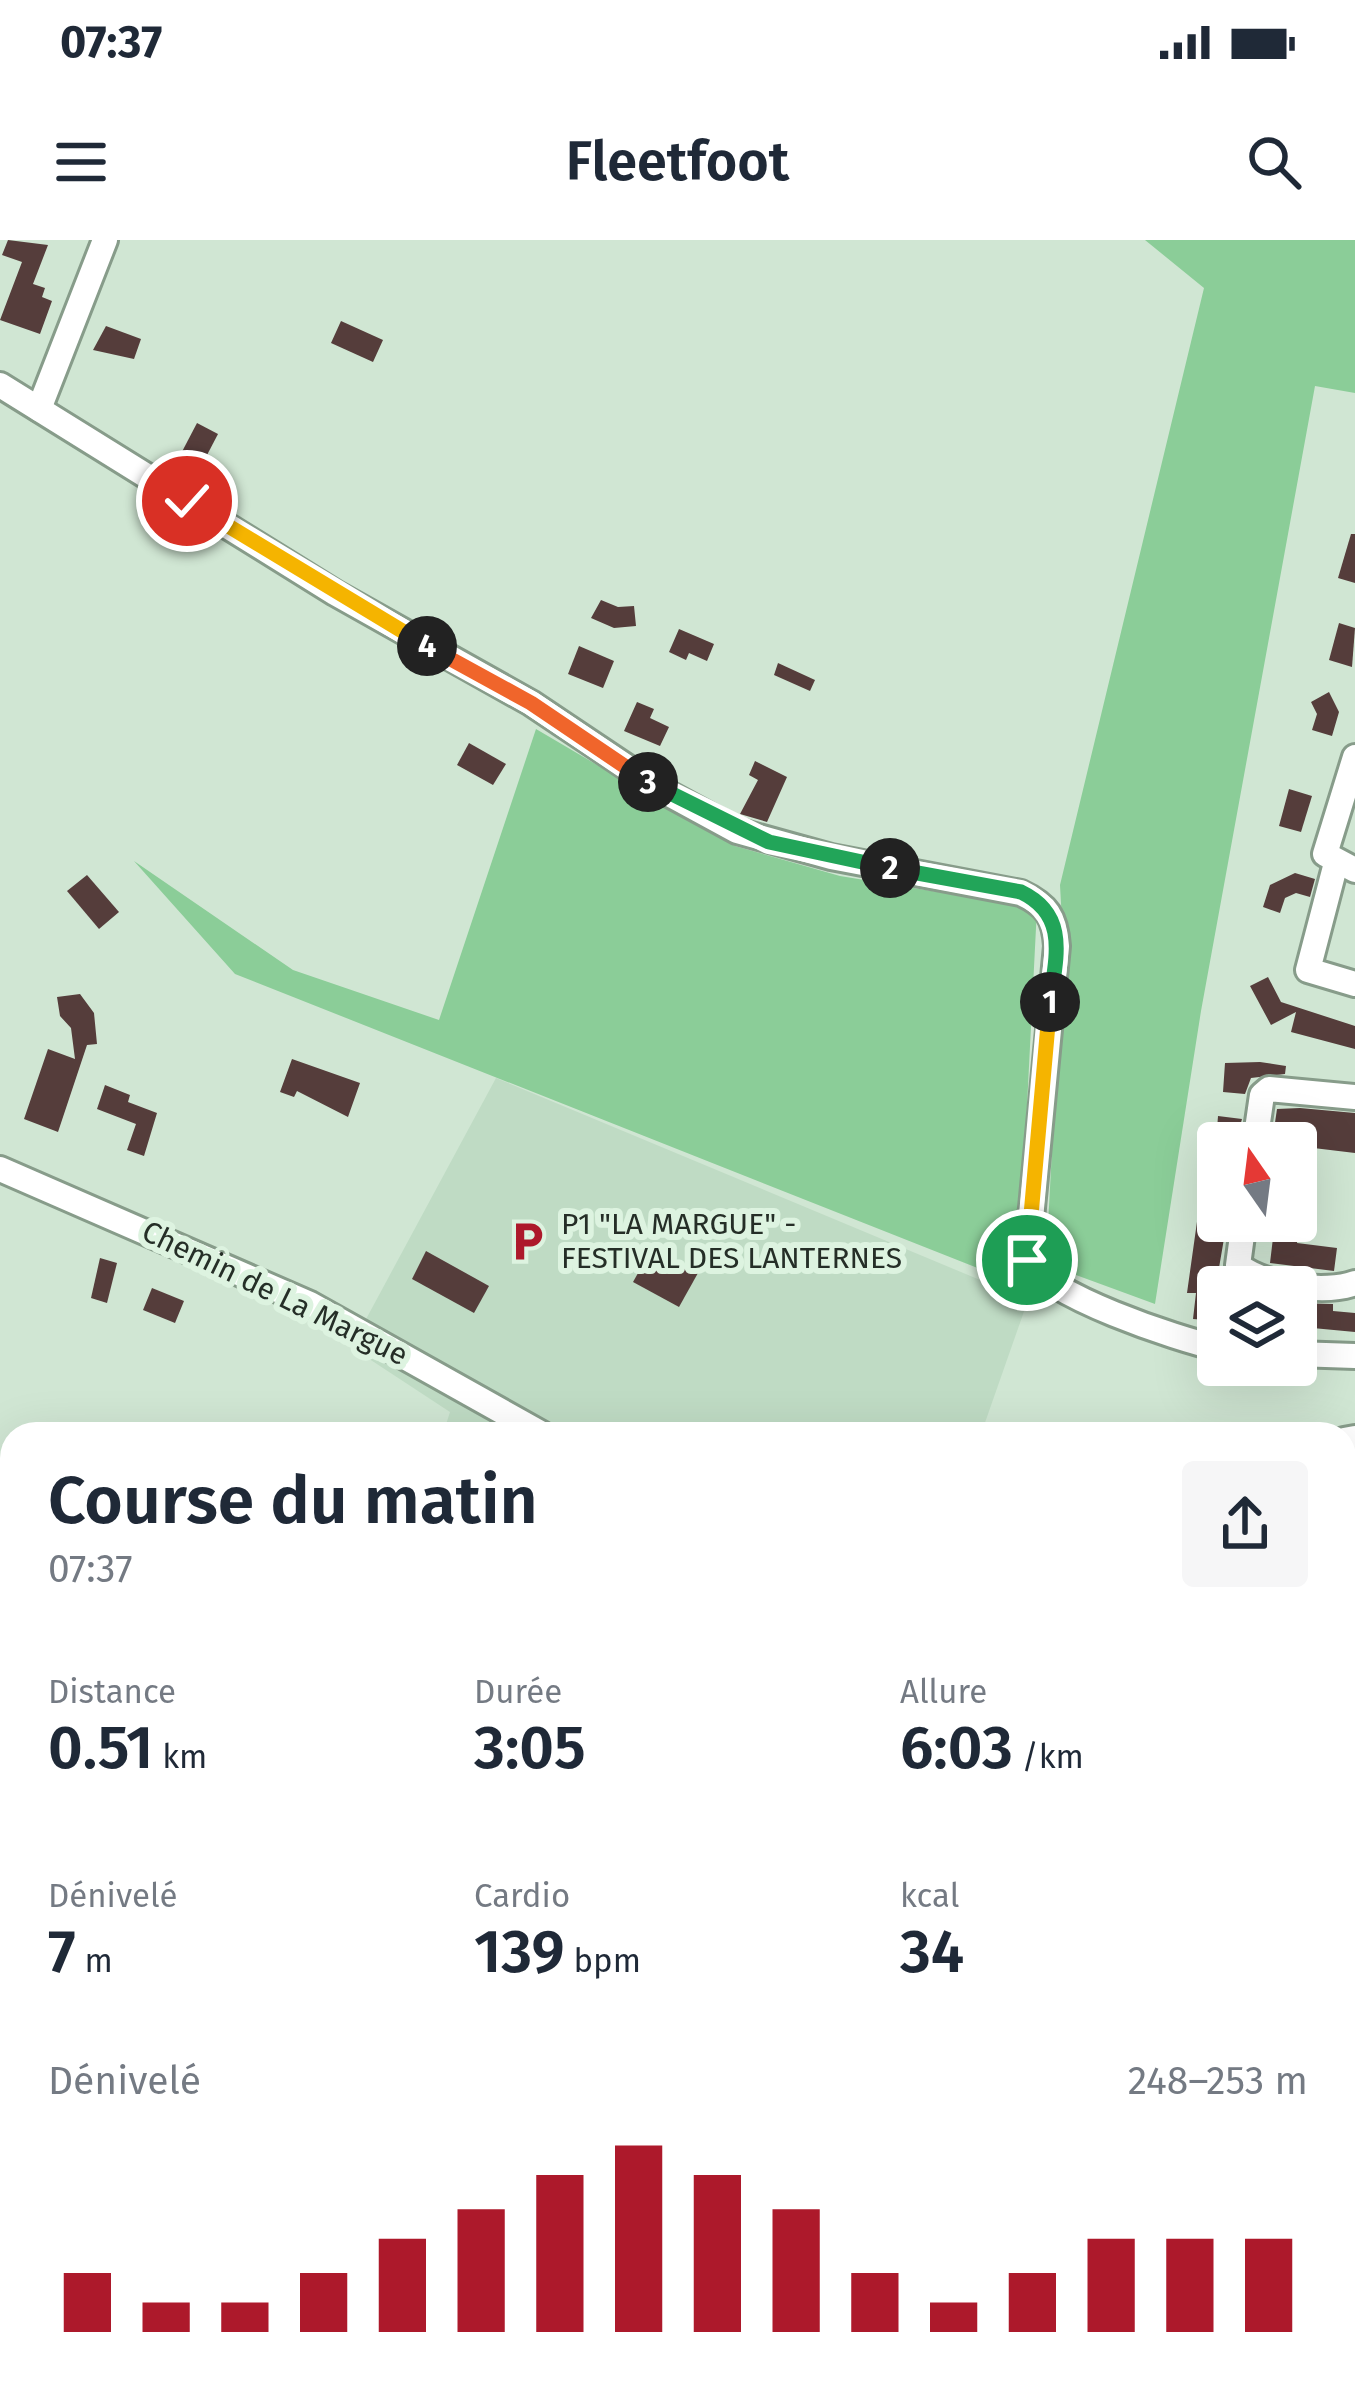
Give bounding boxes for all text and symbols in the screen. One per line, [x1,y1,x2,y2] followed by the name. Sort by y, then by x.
[60,15,162,69] text: 07:37
[48,129,114,195] icon: menu
[1241,129,1307,195] icon: search
[566,130,789,194] text: Fleetfoot
[136,450,238,552] pin
[154,468,220,534] icon: check
[397,616,457,676] pin: 4
[418,626,436,666] text: 4
[618,752,678,812] pin: 3
[639,762,657,802] text: 3
[860,838,920,898] pin: 2
[881,848,899,888] text: 2
[1020,972,1080,1032] pin: 1
[1042,982,1058,1022] text: 1
[1197,1122,1317,1242] north arrow
[1197,1122,1317,1386] map controls
[561,1206,902,1276] place label: P1 "LA MARGUE" - FESTIVAL DES LANTERNES
[976,1209,1078,1311] pin
[136,1213,414,1373] street label: Chemin de La Margue
[504,1218,550,1264] parking icon: P1 "LA MARGUE" - FESTIVAL DES LANTERNES
[994,1227,1060,1293] icon: arrive
[1197,1266,1317,1386] button: layers
[48,1461,538,1540] text: Course du matin
[1182,1461,1308,1587] button: share
[48,1546,133,1592] text: 07:37
[48,1672,176,1712] text: Distance
[474,1672,562,1712] text: Durée
[900,1672,987,1712] text: Allure
[48,1712,153,1784] text: 0.51
[474,1712,586,1784] text: 3:05
[900,1712,1013,1784] text: 6:03
[153,1737,207,1777] text: km
[1013,1737,1084,1777] text: /km
[48,1876,177,1916] text: Dénivelé
[474,1876,570,1916] text: Cardio
[900,1876,959,1916] text: kcal
[48,1916,76,1988] text: 7
[474,1916,565,1988] text: 139
[900,1916,964,1988] text: 34
[76,1941,113,1981] text: m
[565,1941,641,1981] text: bpm
[48,2058,201,2104] text: Dénivelé
[1128,2058,1308,2104] text: 248–253 m

